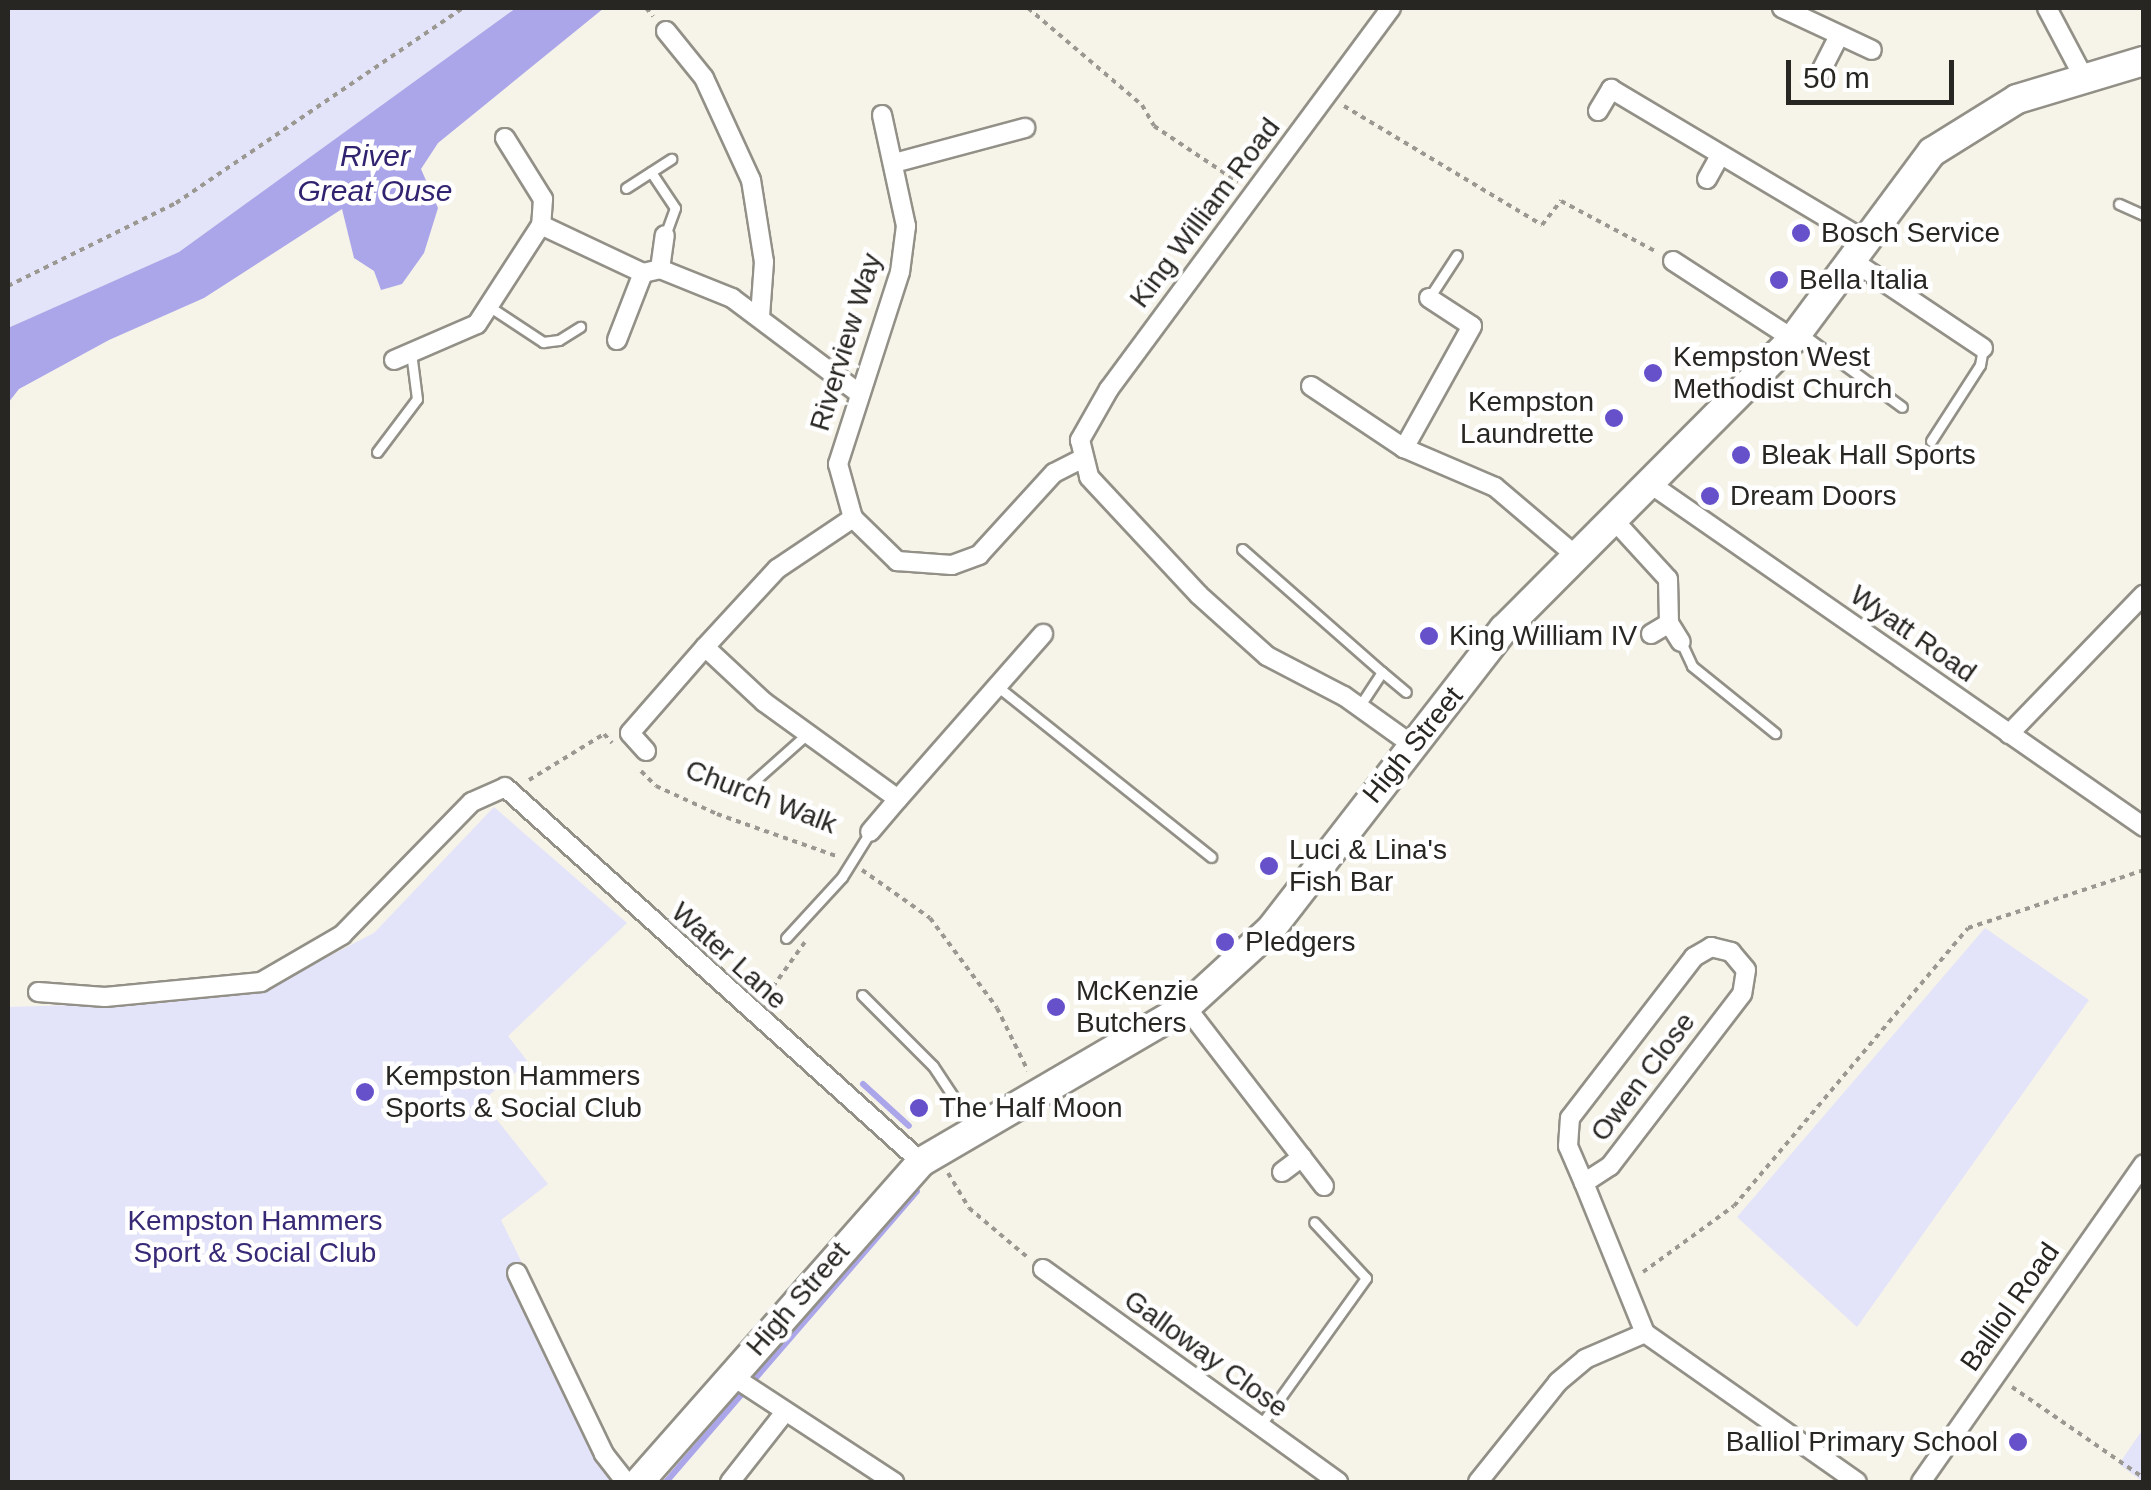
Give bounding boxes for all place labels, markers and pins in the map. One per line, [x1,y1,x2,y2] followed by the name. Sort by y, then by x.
[1821,216,2000,250] place label: Bosch Service
[1790,222,1812,244] marker: Bosch Service
[1799,263,1928,297] place label: Bella Italia
[1768,269,1790,291] marker: Bella Italia
[1673,340,1892,406] place label: Kempston West Methodist Church
[1642,362,1664,384] marker: Kempston West Methodist Church
[1460,385,1594,451] place label: Kempston Laundrette
[1603,407,1625,429] marker: Kempston Laundrette
[1761,438,1976,472] place label: Bleak Hall Sports
[1730,444,1752,466] marker: Bleak Hall Sports
[1730,479,1896,513] place label: Dream Doors
[1699,485,1721,507] marker: Dream Doors
[1449,619,1637,653] place label: King William IV
[1418,625,1440,647] marker: King William IV
[1289,833,1447,899] place label: Luci & Lina's Fish Bar
[1258,855,1280,877] marker: Luci & Lina's Fish Bar
[1245,925,1356,959] place label: Pledgers
[1214,931,1236,953] marker: Pledgers
[1076,974,1199,1040] place label: McKenzie Butchers
[1045,996,1067,1018] marker: McKenzie Butchers
[385,1059,642,1125] place label: Kempston Hammers Sports & Social Club
[354,1081,376,1103] marker: Kempston Hammers Sports & Social Club
[939,1091,1123,1125] place label: The Half Moon
[908,1097,930,1119] marker: The Half Moon
[1726,1425,1998,1459] place label: Balliol Primary School
[2007,1431,2029,1453] marker: Balliol Primary School

